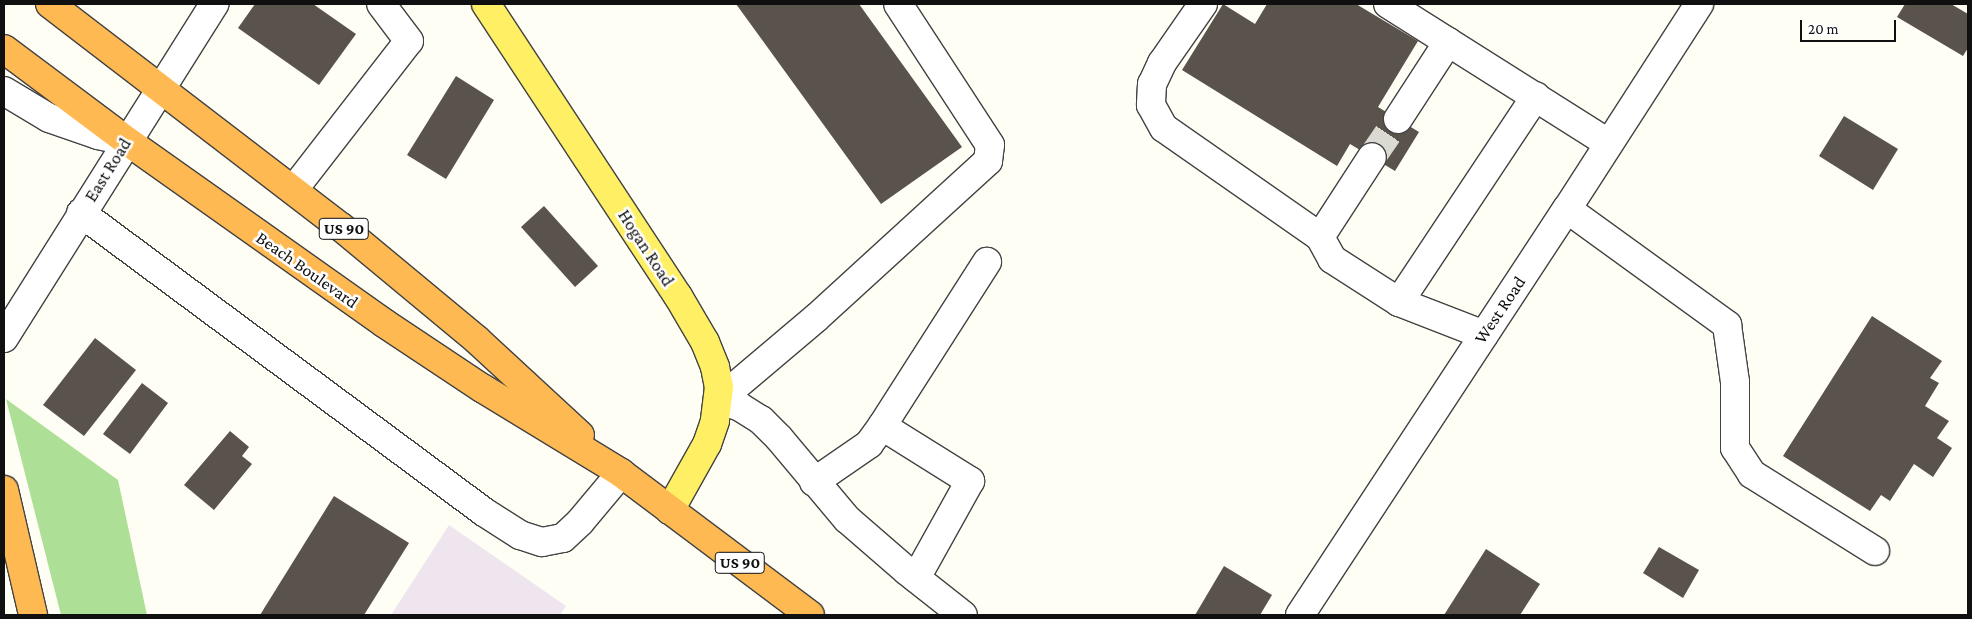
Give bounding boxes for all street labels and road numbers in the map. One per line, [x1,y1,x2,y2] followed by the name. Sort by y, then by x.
[80,134,136,206] street label: East Road
[613,206,679,290] street label: Hogan Road
[318,215,370,242] road number: US 90
[252,227,362,313] street label: Beach Boulevard
[1470,272,1530,348] street label: West Road
[714,550,766,576] road number: US 90

